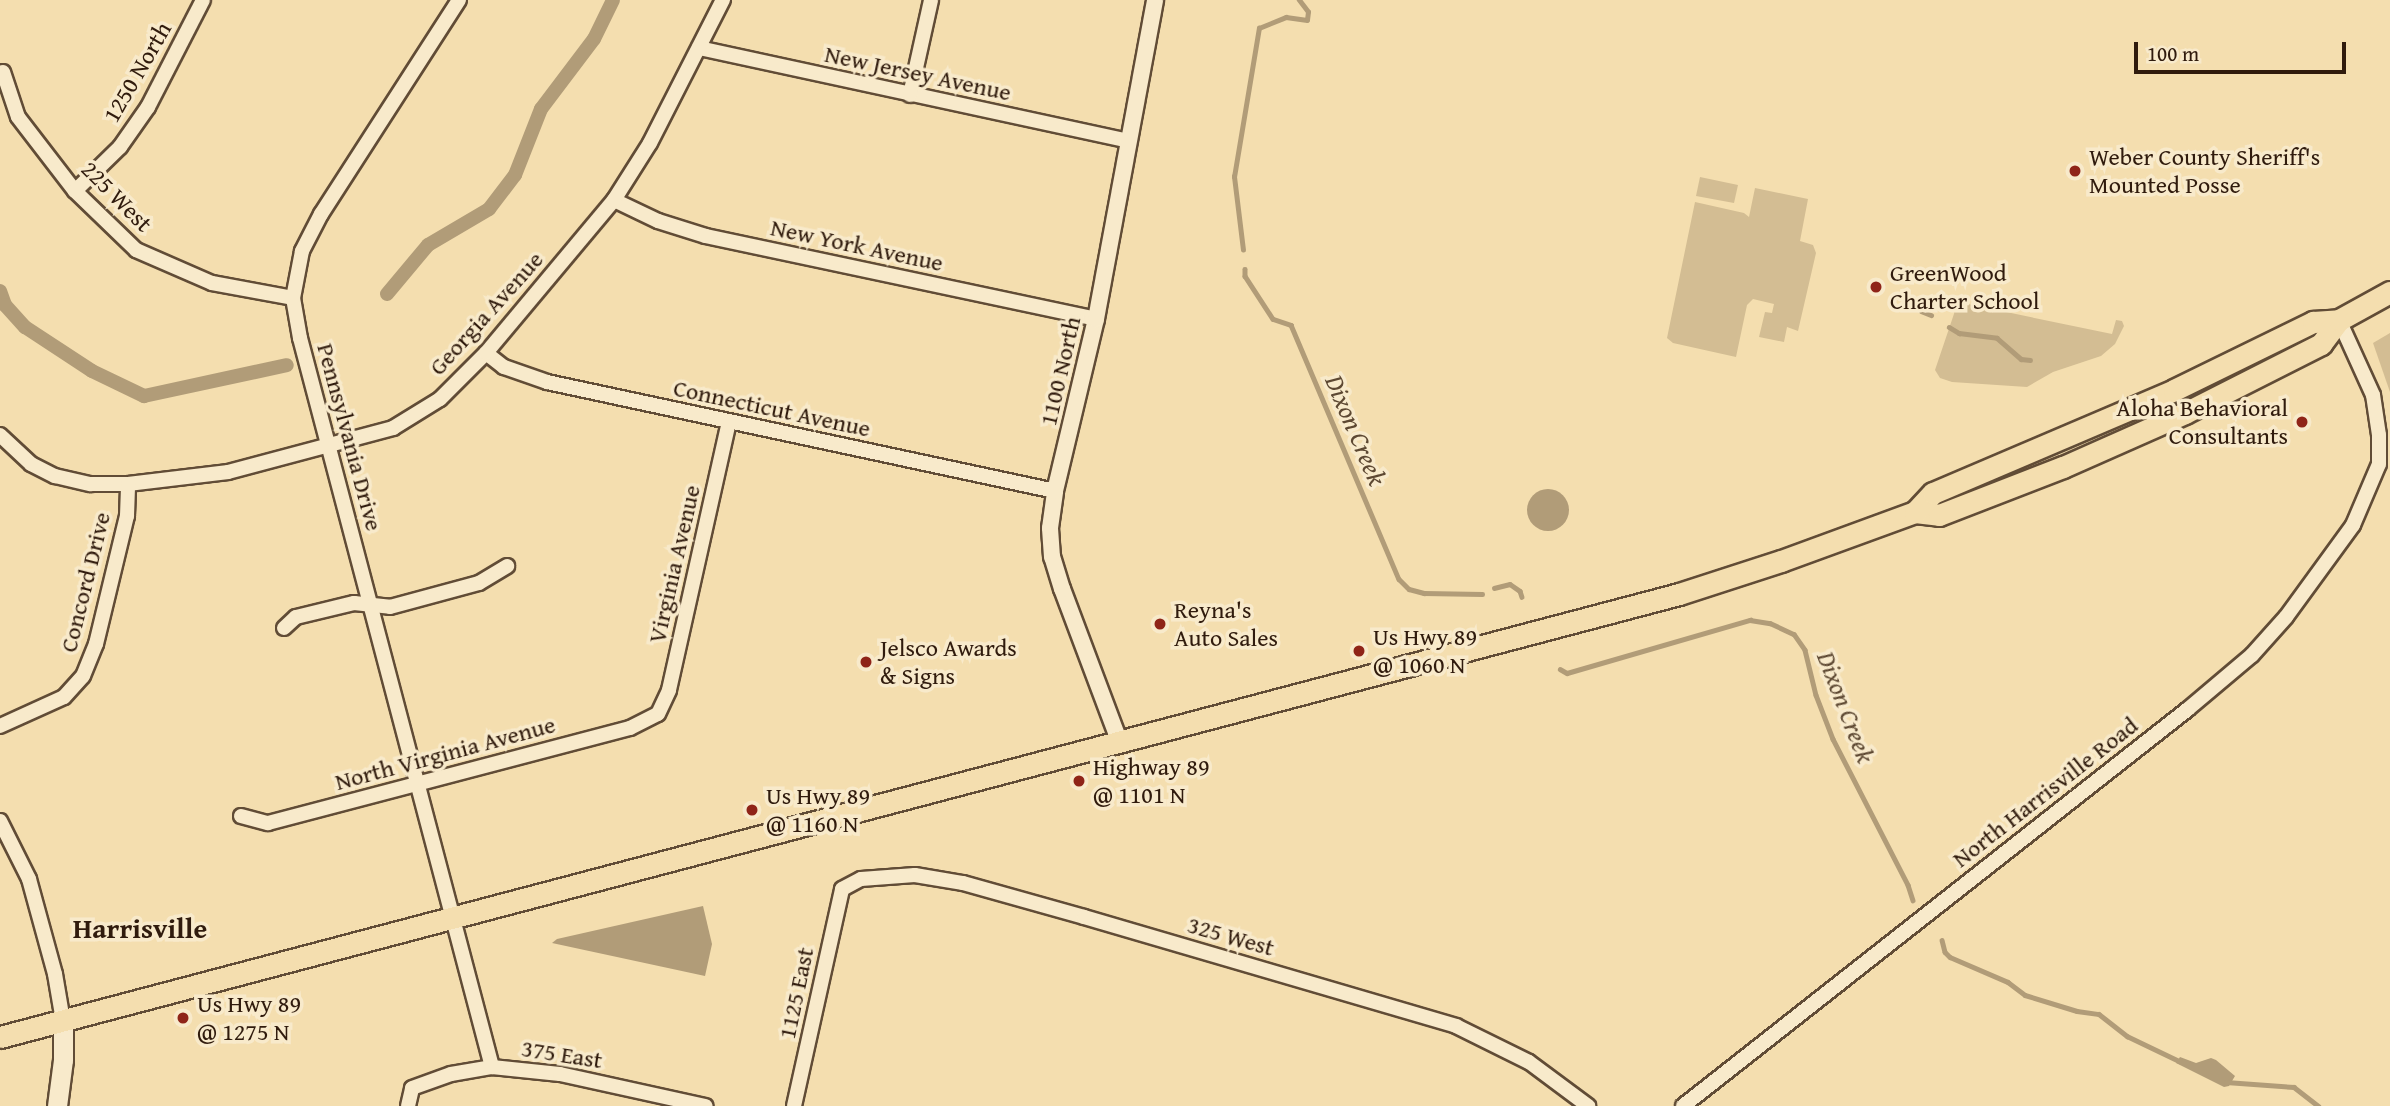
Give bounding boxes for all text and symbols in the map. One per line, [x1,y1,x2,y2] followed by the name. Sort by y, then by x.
[97,17,177,127] street label: 1250 North
[2138,28,2350,72] scale bar
[2147,38,2199,69] text: 100 m
[822,39,1014,107] street label: New Jersey Avenue
[2089,143,2320,199] place label: Weber County Sheriff's Mounted Posse
[75,154,159,238] street label: 225 West
[2067,163,2083,179] marker: Weber County Sheriff's Mounted Posse
[768,213,946,277] street label: New York Avenue
[423,245,549,381] street label: Georgia Avenue
[1890,259,2039,315] place label: GreenWood Charter School
[1868,279,1884,295] marker: GreenWood Charter School
[1033,314,1087,428] street label: 1100 North
[311,340,389,534] street label: Pennsylvania Drive
[1319,370,1393,490] water label: Dixon Creek
[671,373,873,443] street label: Connecticut Avenue
[2116,394,2288,450] place label: Aloha Behavioral Consultants
[2294,414,2310,430] marker: Aloha Behavioral Consultants
[642,482,706,646] street label: Virginia Avenue
[54,509,116,655] street label: Concord Drive
[1174,596,1278,652] place label: Reyna's Auto Sales
[1152,616,1168,632] marker: Reyna's Auto Sales
[1373,623,1477,679] place label: Us Hwy 89 @ 1060 N
[880,634,1017,690] place label: Jelsco Awards & Signs
[1351,643,1367,659] marker: Us Hwy 89 @ 1060 N
[1810,647,1882,767] water label: Dixon Creek
[858,654,874,670] marker: Jelsco Awards & Signs
[332,710,558,796] street label: North Virginia Avenue
[1947,711,2143,873] street label: North Harrisville Road
[1093,753,1209,809] place label: Highway 89 @ 1101 N
[1071,773,1087,789] marker: Highway 89 @ 1101 N
[766,782,870,838] place label: Us Hwy 89 @ 1160 N
[744,802,760,818] marker: Us Hwy 89 @ 1160 N
[1184,910,1278,962] street label: 325 West
[73,911,207,945] district label: Harrisville
[772,945,820,1041] street label: 1125 East
[197,990,301,1046] place label: Us Hwy 89 @ 1275 N
[175,1010,191,1026] marker: Us Hwy 89 @ 1275 N
[520,1033,604,1075] street label: 375 East

